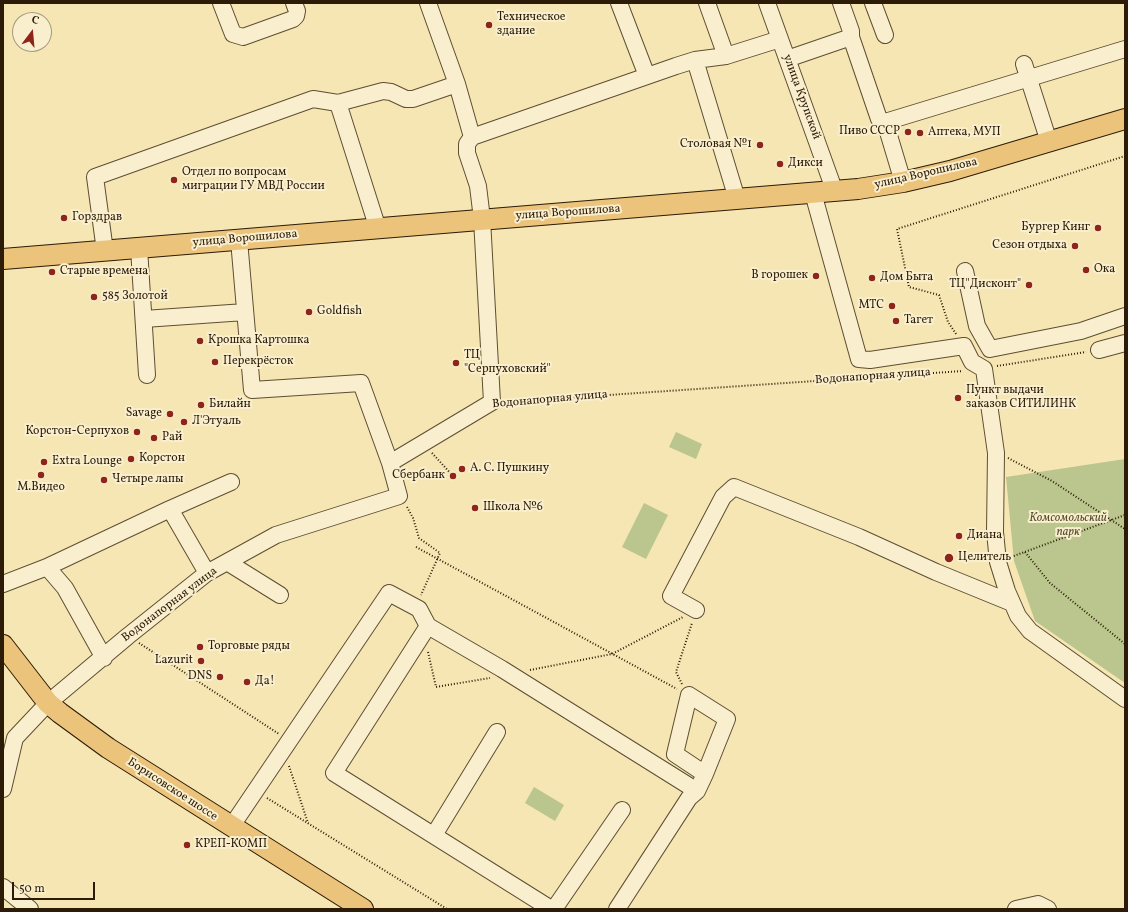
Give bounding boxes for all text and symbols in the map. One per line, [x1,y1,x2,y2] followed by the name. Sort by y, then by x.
[497,11,566,39] place label: Техническое здание
[12,12,52,52] north arrow
[30,13,41,29] text: С
[484,20,494,30] marker: Техническое здание
[779,53,823,141] street label: улица Крупской
[839,125,900,139] place label: Пиво СССР
[928,126,1001,140] place label: Аптека, МУП
[903,127,913,137] marker: Пиво СССР
[915,128,925,138] marker: Аптека, МУП
[680,138,752,152] place label: Столовая №1
[755,140,765,150] marker: Столовая №1
[873,155,979,193] street label: улица Ворошилова
[788,157,823,171] place label: Дикси
[775,159,785,169] marker: Дикси
[182,166,325,194] place label: Отдел по вопросам миграции ГУ МВД России
[169,175,179,185] marker: Отдел по вопросам миграции ГУ МВД России
[515,202,621,224] street label: улица Ворошилова
[72,211,122,225] place label: Горздрав
[59,213,69,223] marker: Горздрав
[1021,221,1090,235] place label: Бургер Кинг
[1093,223,1103,233] marker: Бургер Кинг
[192,227,298,251] street label: улица Ворошилова
[992,239,1067,253] place label: Сезон отдыха
[1070,241,1080,251] marker: Сезон отдыха
[1094,263,1115,277] place label: Ока
[60,265,148,279] place label: Старые времена
[1081,265,1091,275] marker: Ока
[47,267,57,277] marker: Старые времена
[751,269,808,283] place label: В горошек
[811,271,821,281] marker: В горошек
[880,271,933,285] place label: Дом Быта
[867,273,877,283] marker: Дом Быта
[949,278,1021,292] place label: ТЦ"Дисконт"
[1024,280,1034,290] marker: ТЦ"Дисконт"
[102,290,168,304] place label: 585 Золотой
[89,292,99,302] marker: 585 Золотой
[859,299,884,313] place label: МТС
[887,301,897,311] marker: МТС
[317,305,362,319] place label: Goldfish
[304,307,314,317] marker: Goldfish
[904,314,933,328] place label: Тагет
[891,316,901,326] marker: Тагет
[208,334,309,348] place label: Крошка Картошка
[195,336,205,346] marker: Крошка Картошка
[464,349,551,377] place label: ТЦ "Серпуховский"
[223,355,293,369] place label: Перекрёсток
[210,357,220,367] marker: Перекрёсток
[451,358,461,368] marker: ТЦ "Серпуховский"
[815,366,931,388] street label: Водонапорная улица
[966,384,1076,412] place label: Пункт выдачи заказов СИТИЛИНК
[492,388,608,412] street label: Водонапорная улица
[953,393,963,403] marker: Пункт выдачи заказов СИТИЛИНК
[209,398,251,412] place label: Билайн
[196,400,206,410] marker: Билайн
[126,407,162,421] place label: Savage
[165,409,175,419] marker: Savage
[192,415,241,429] place label: Л'Этуаль
[179,417,189,427] marker: Л'Этуаль
[25,425,129,439] place label: Корстон-Серпухов
[132,427,142,437] marker: Корстон-Серпухов
[162,431,182,445] place label: Рай
[149,433,159,443] marker: Рай
[139,452,185,466] place label: Корстон
[126,454,136,464] marker: Корстон
[52,455,122,469] place label: Extra Lounge
[39,457,49,467] marker: Extra Lounge
[470,462,549,476] place label: А. С. Пушкину
[457,464,467,474] marker: А. С. Пушкину
[392,469,445,483] place label: Сбербанк
[36,470,46,480] marker: М.Видео
[448,471,458,481] marker: Сбербанк
[112,473,183,487] place label: Четыре лапы
[99,475,109,485] marker: Четыре лапы
[17,481,65,495] place label: М.Видео
[483,501,543,515] place label: Школа №6
[470,503,480,513] marker: Школа №6
[1029,512,1107,540] park label: Комсомольский парк
[967,529,1002,543] place label: Диана
[954,531,964,541] marker: Диана
[958,551,1011,565] place label: Целитель
[943,552,955,564] marker: Целитель
[119,564,221,646] street label: Водонапорная улица
[208,640,290,654] place label: Торговые ряды
[195,642,205,652] marker: Торговые ряды
[155,654,193,668] place label: Lazurit
[196,656,206,666] marker: Lazurit
[188,670,212,684] place label: DNS
[215,672,225,682] marker: DNS
[255,675,275,689] place label: Да!
[242,677,252,687] marker: Да!
[124,755,220,825] street label: Борисовское шоссе
[195,838,267,852] place label: КРЕП-КОМП
[182,840,192,850] marker: КРЕП-КОМП
[14,874,97,900] scale bar
[19,881,45,897] text: 50 m

